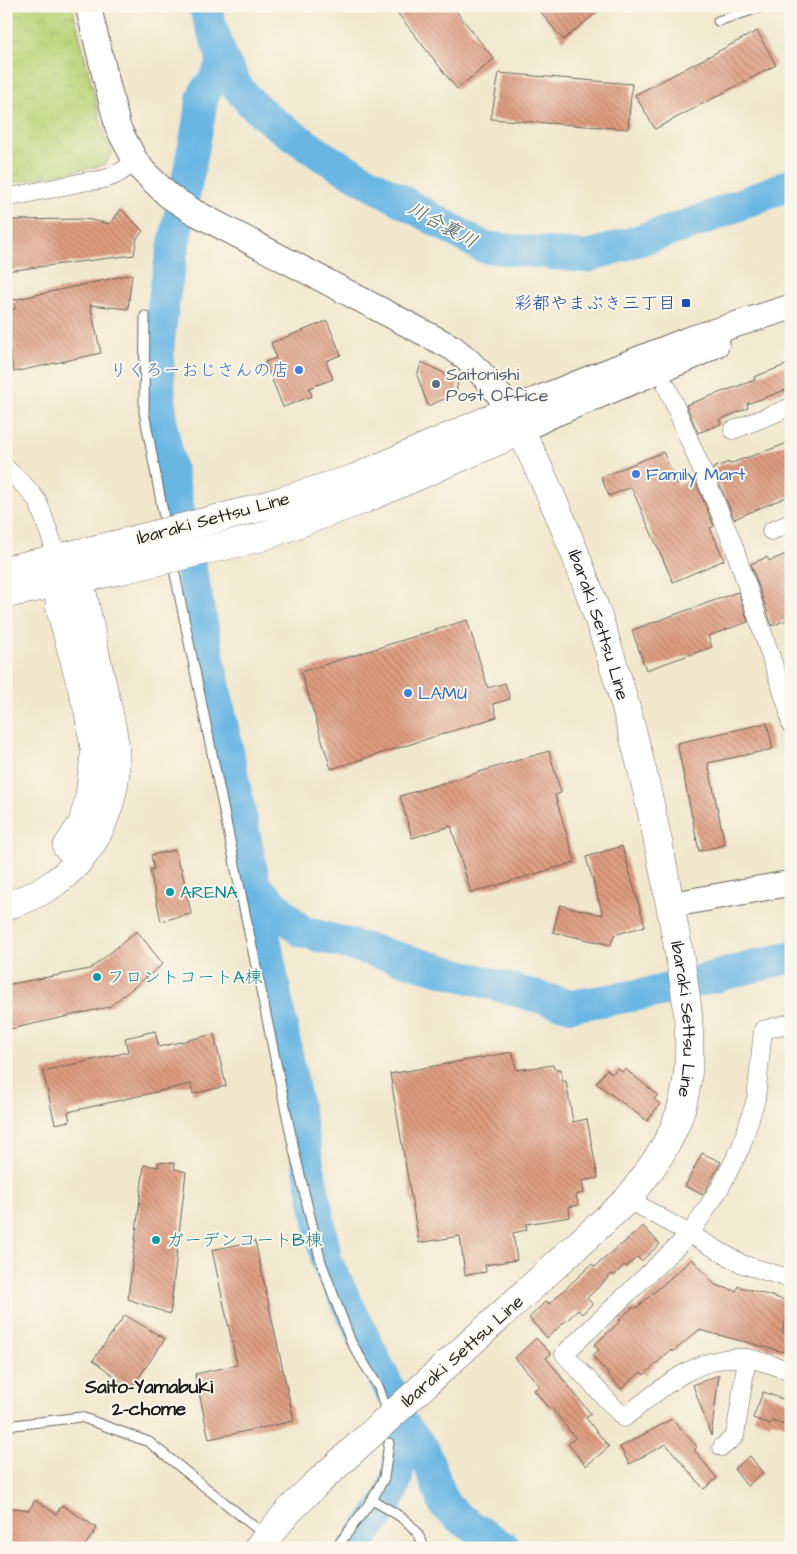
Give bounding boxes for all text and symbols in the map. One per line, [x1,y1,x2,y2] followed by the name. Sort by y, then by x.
[402,195,482,256] water label: 川合裏川
[514,291,676,316] place label: 彩都やまぶき三丁目
[680,297,692,309] marker: 彩都やまぶき三丁目
[109,358,289,383] place label: りくろーおじさんの店
[446,362,549,408] place label: Saitonishi Post Office
[293,364,305,376] marker: りくろーおじさんの店
[430,378,442,390] marker: Saitonishi Post Office
[646,462,746,488] place label: Family Mart
[630,468,642,480] marker: Family Mart
[134,486,293,551] street label: Ibaraki Settsu Line
[562,546,635,703] street label: Ibaraki Settsu Line
[418,681,467,706] place label: LAMU
[402,687,414,699] marker: LAMU
[180,880,238,905] place label: ARENA
[164,886,176,898] marker: ARENA
[664,939,701,1100] street label: Ibaraki Settsu Line
[107,965,263,990] place label: フロントコートA棟
[91,971,103,983] marker: フロントコートA棟
[166,1228,323,1253] place label: ガーデンコートB棟
[150,1234,162,1246] marker: ガーデンコートB棟
[396,1289,529,1413] street label: Ibaraki Settsu Line
[84,1374,213,1423] district label: Saito-Yamabuki 2-chome

